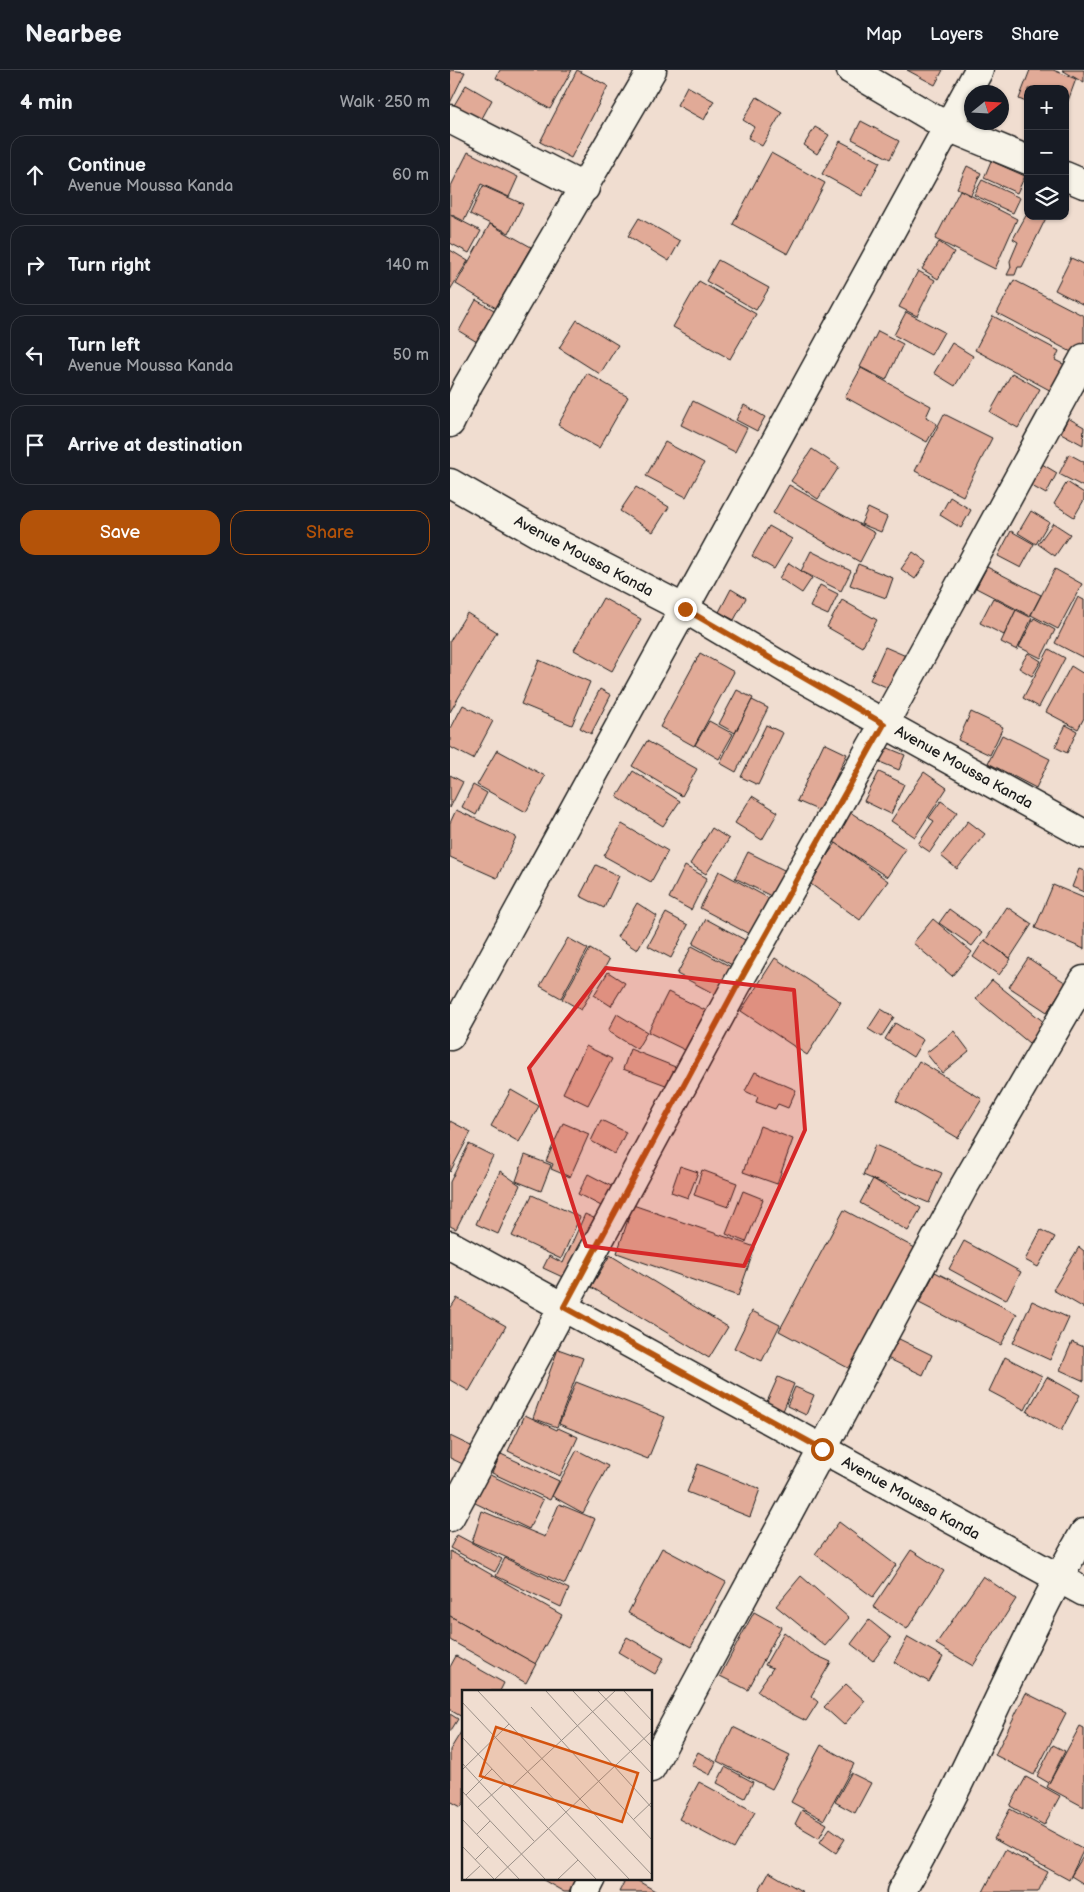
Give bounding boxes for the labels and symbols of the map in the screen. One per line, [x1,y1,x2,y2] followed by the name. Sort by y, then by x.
[964,85,1009,130] north arrow
[511,512,657,601] street label: Avenue Moussa Kanda
[674,598,697,621] route end
[891,722,1036,813] street label: Avenue Moussa Kanda
[811,1438,834,1461] route start
[838,1453,983,1544] street label: Avenue Moussa Kanda
[462,1690,652,1880] inset map

